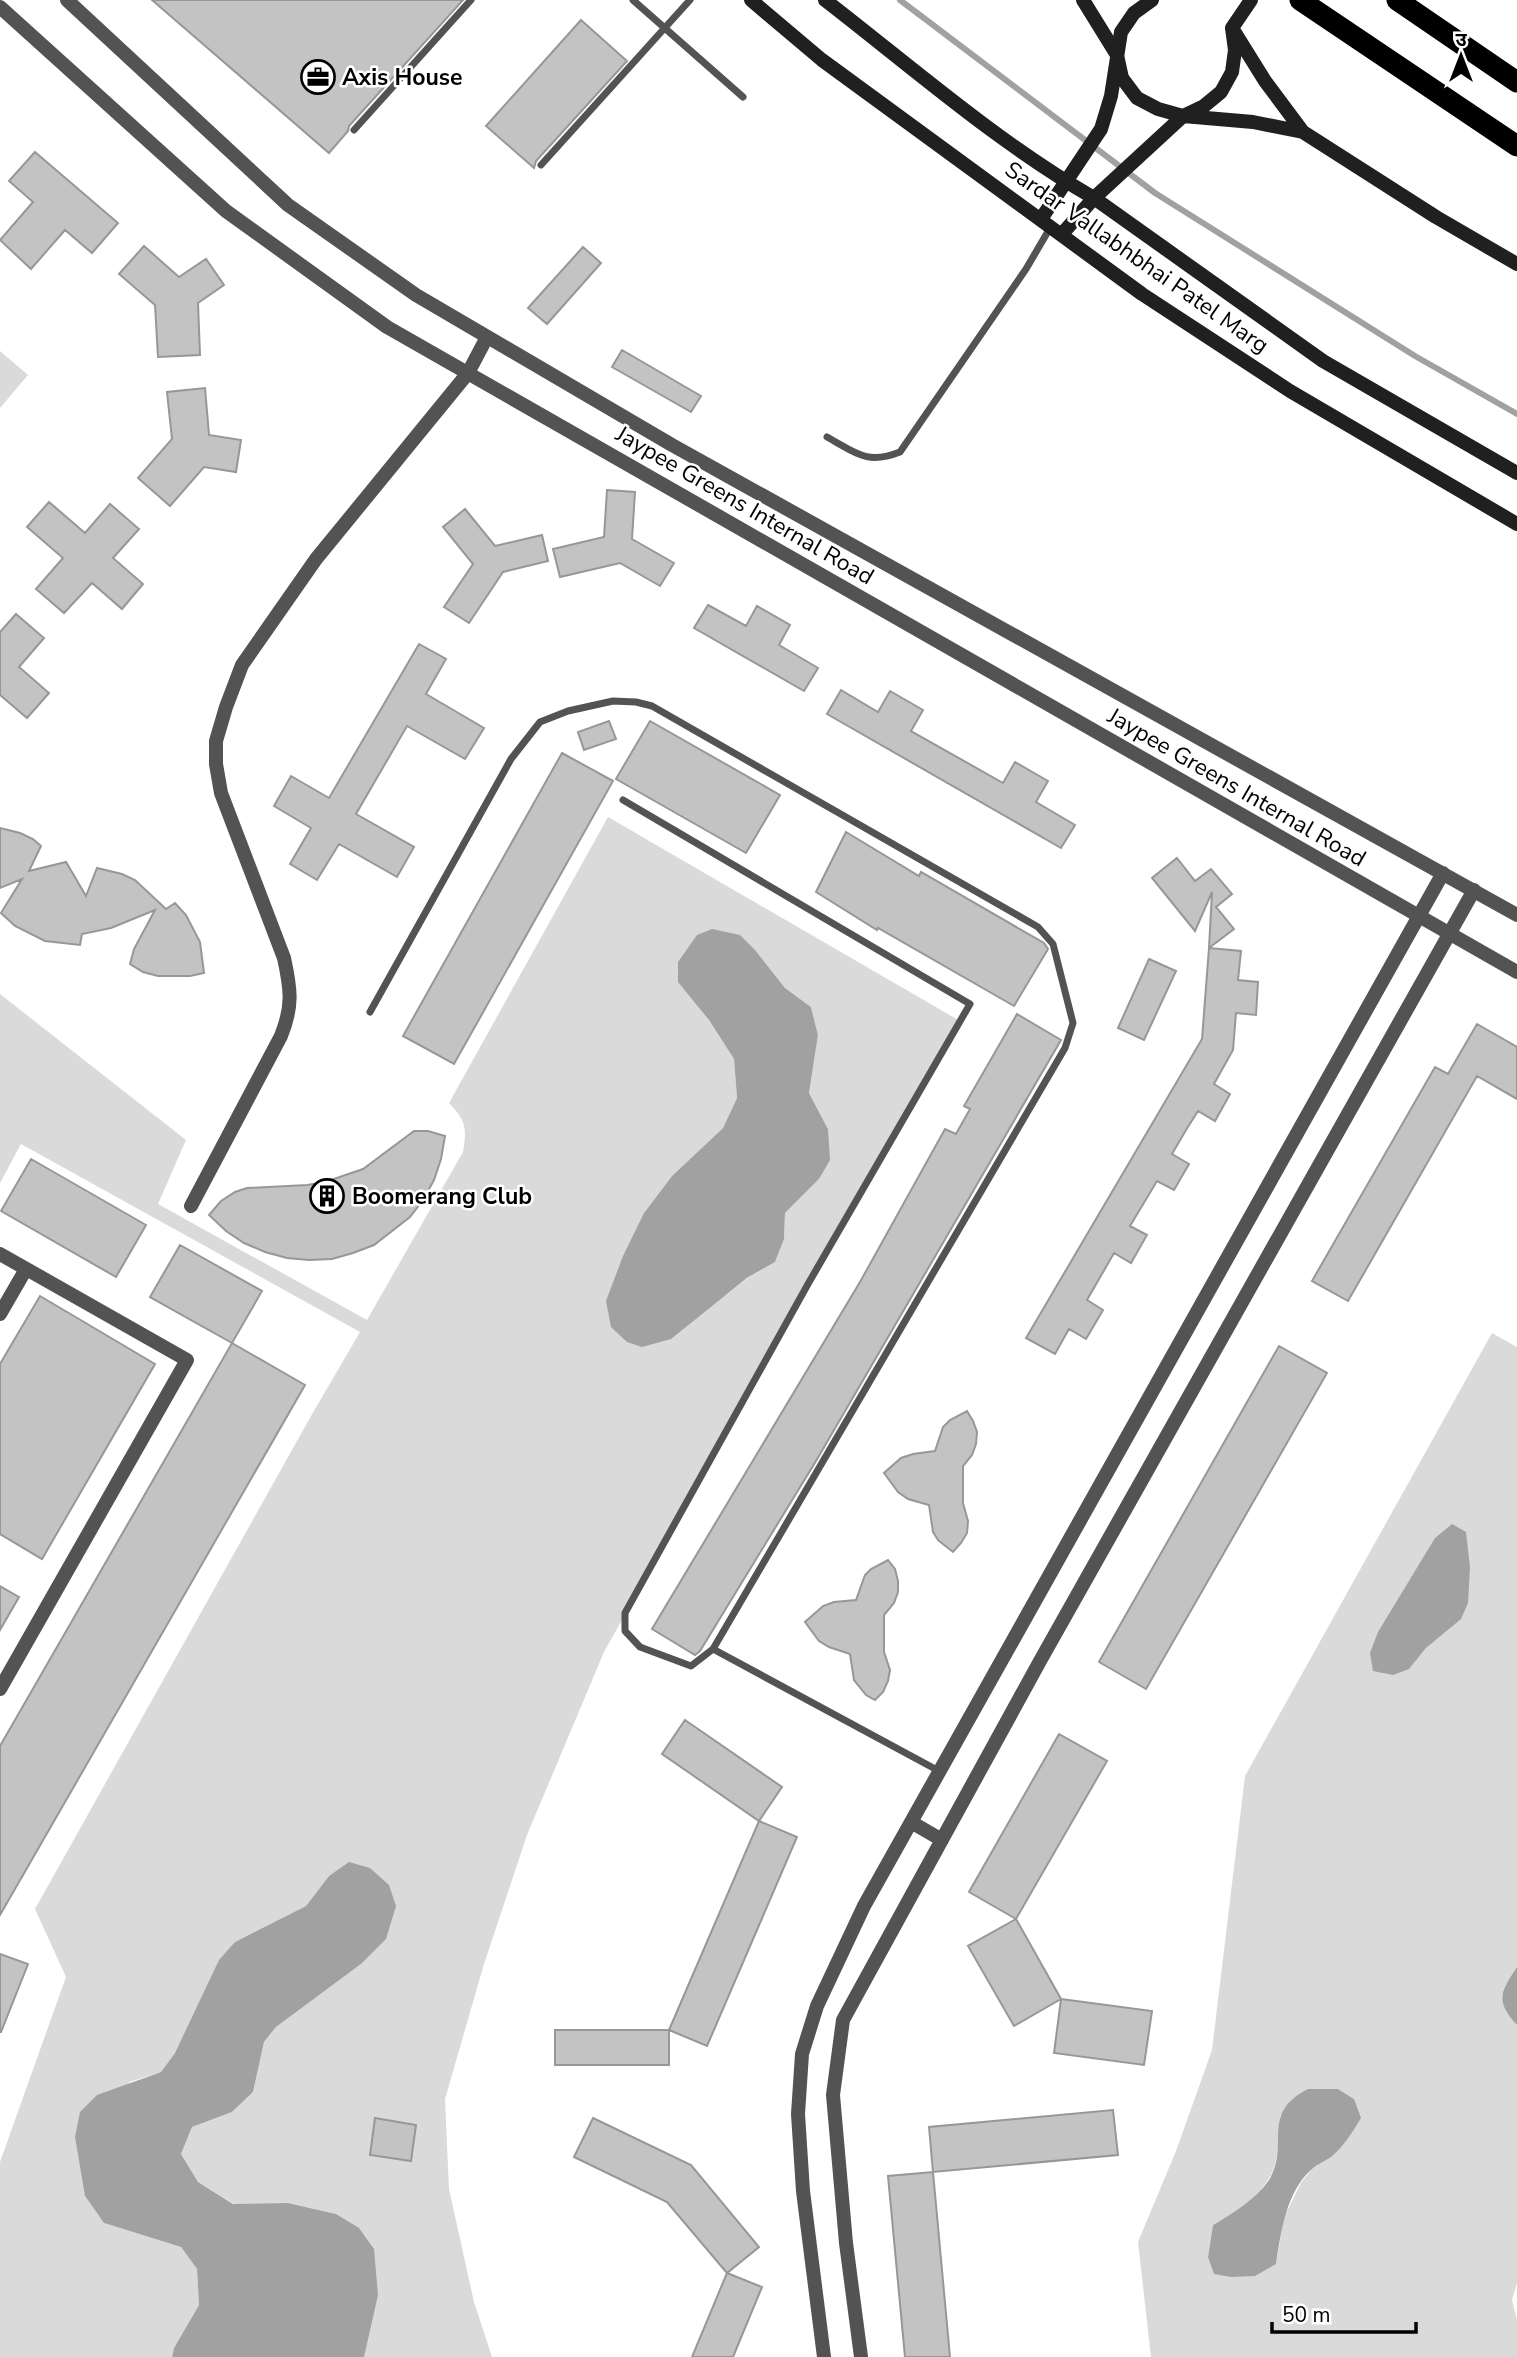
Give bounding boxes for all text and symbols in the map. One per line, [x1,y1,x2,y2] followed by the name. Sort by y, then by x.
[1426,21,1496,91] north arrow
[1455,27,1467,53] text: उ
[299,58,337,96] office icon: Axis House
[342,62,462,93] place label: Axis House
[999,154,1275,361] street label: Sardar Vallabhbhai Patel Marg
[609,418,879,592] street label: Jaypee Greens Internal Road
[1101,700,1371,874] street label: Jaypee Greens Internal Road
[308,1177,346,1215] building icon: Boomerang Club
[352,1181,532,1212] place label: Boomerang Club
[1272,2290,1416,2334] scale bar
[1282,2301,1331,2329] text: 50 m

